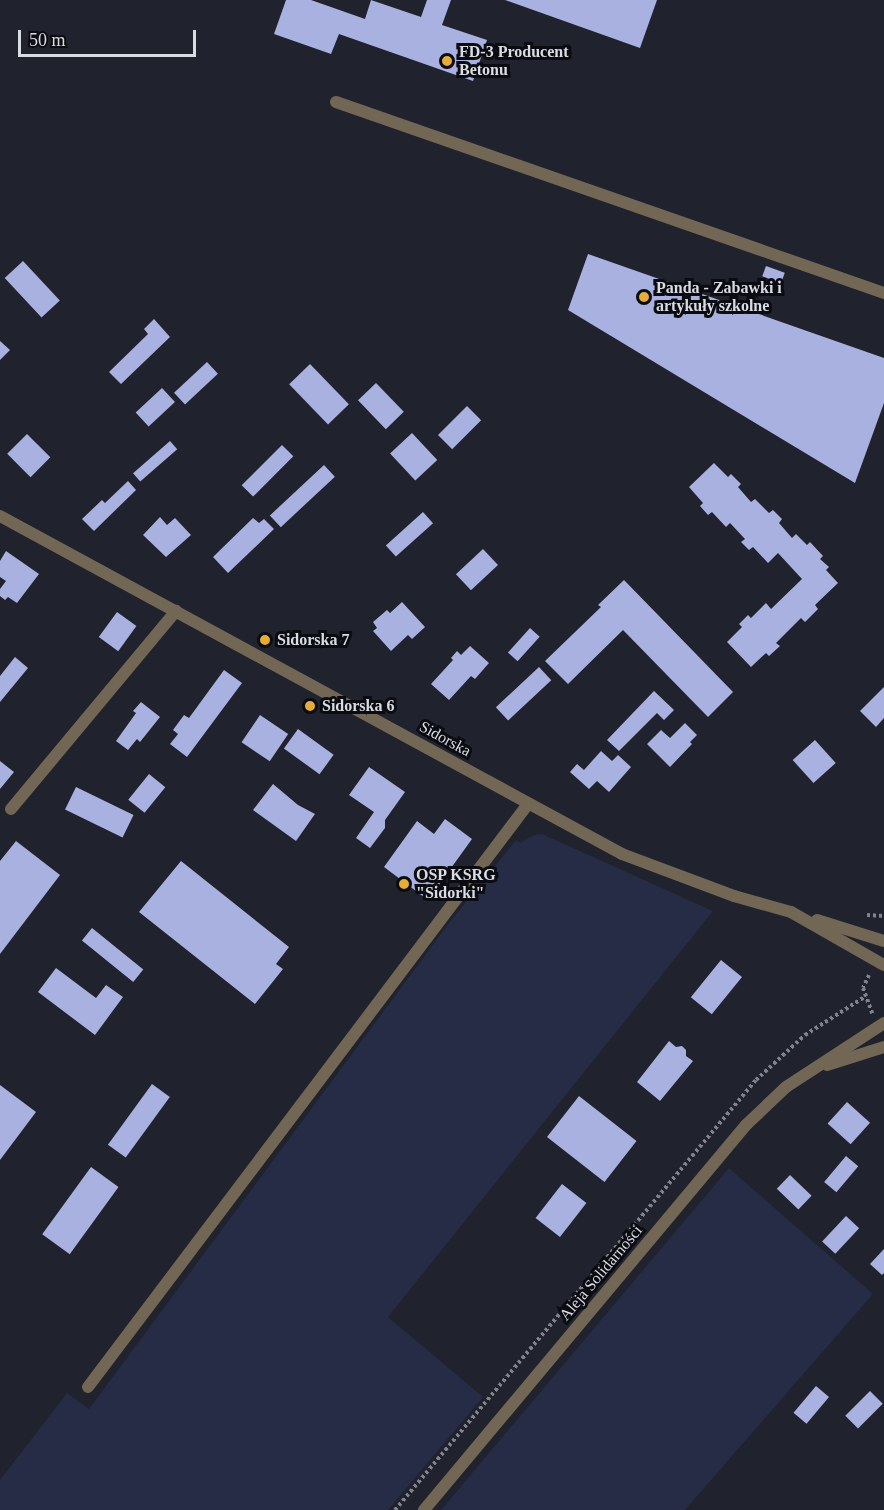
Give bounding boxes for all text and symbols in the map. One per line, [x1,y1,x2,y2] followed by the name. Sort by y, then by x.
[21,18,200,56] scale bar
[29,30,66,50] text: 50 m
[459,42,568,80] place label: FD-3 Producent Betonu
[440,54,454,68] marker: FD-3 Producent Betonu
[656,278,782,316] place label: Panda - Zabawki i artykuły szkolne
[637,290,651,304] marker: Panda - Zabawki i artykuły szkolne
[277,630,349,650] place label: Sidorska 7
[258,633,272,647] marker: Sidorska 7
[322,696,394,716] place label: Sidorska 6
[303,699,317,713] marker: Sidorska 6
[416,717,474,761] street label: Sidorska
[416,865,496,903] place label: OSP KSRG "Sidorki"
[397,877,411,891] marker: OSP KSRG "Sidorki"
[556,1221,646,1325] street label: Aleja Solidarności

